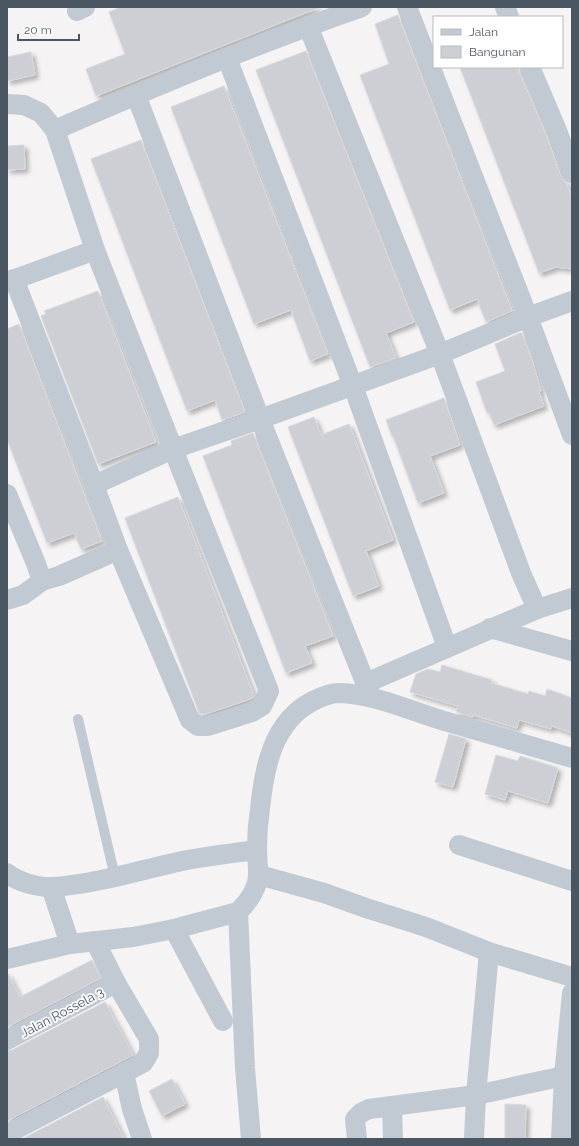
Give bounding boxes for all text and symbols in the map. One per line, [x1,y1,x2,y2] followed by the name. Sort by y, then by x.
[18,16,79,42] scale bar
[433,16,563,68] legend
[24,23,52,37] text: 20 m
[469,25,498,39] text: Jalan
[469,45,526,59] text: Bangunan
[18,984,106,1041] street label: Jalan Rossela 3

